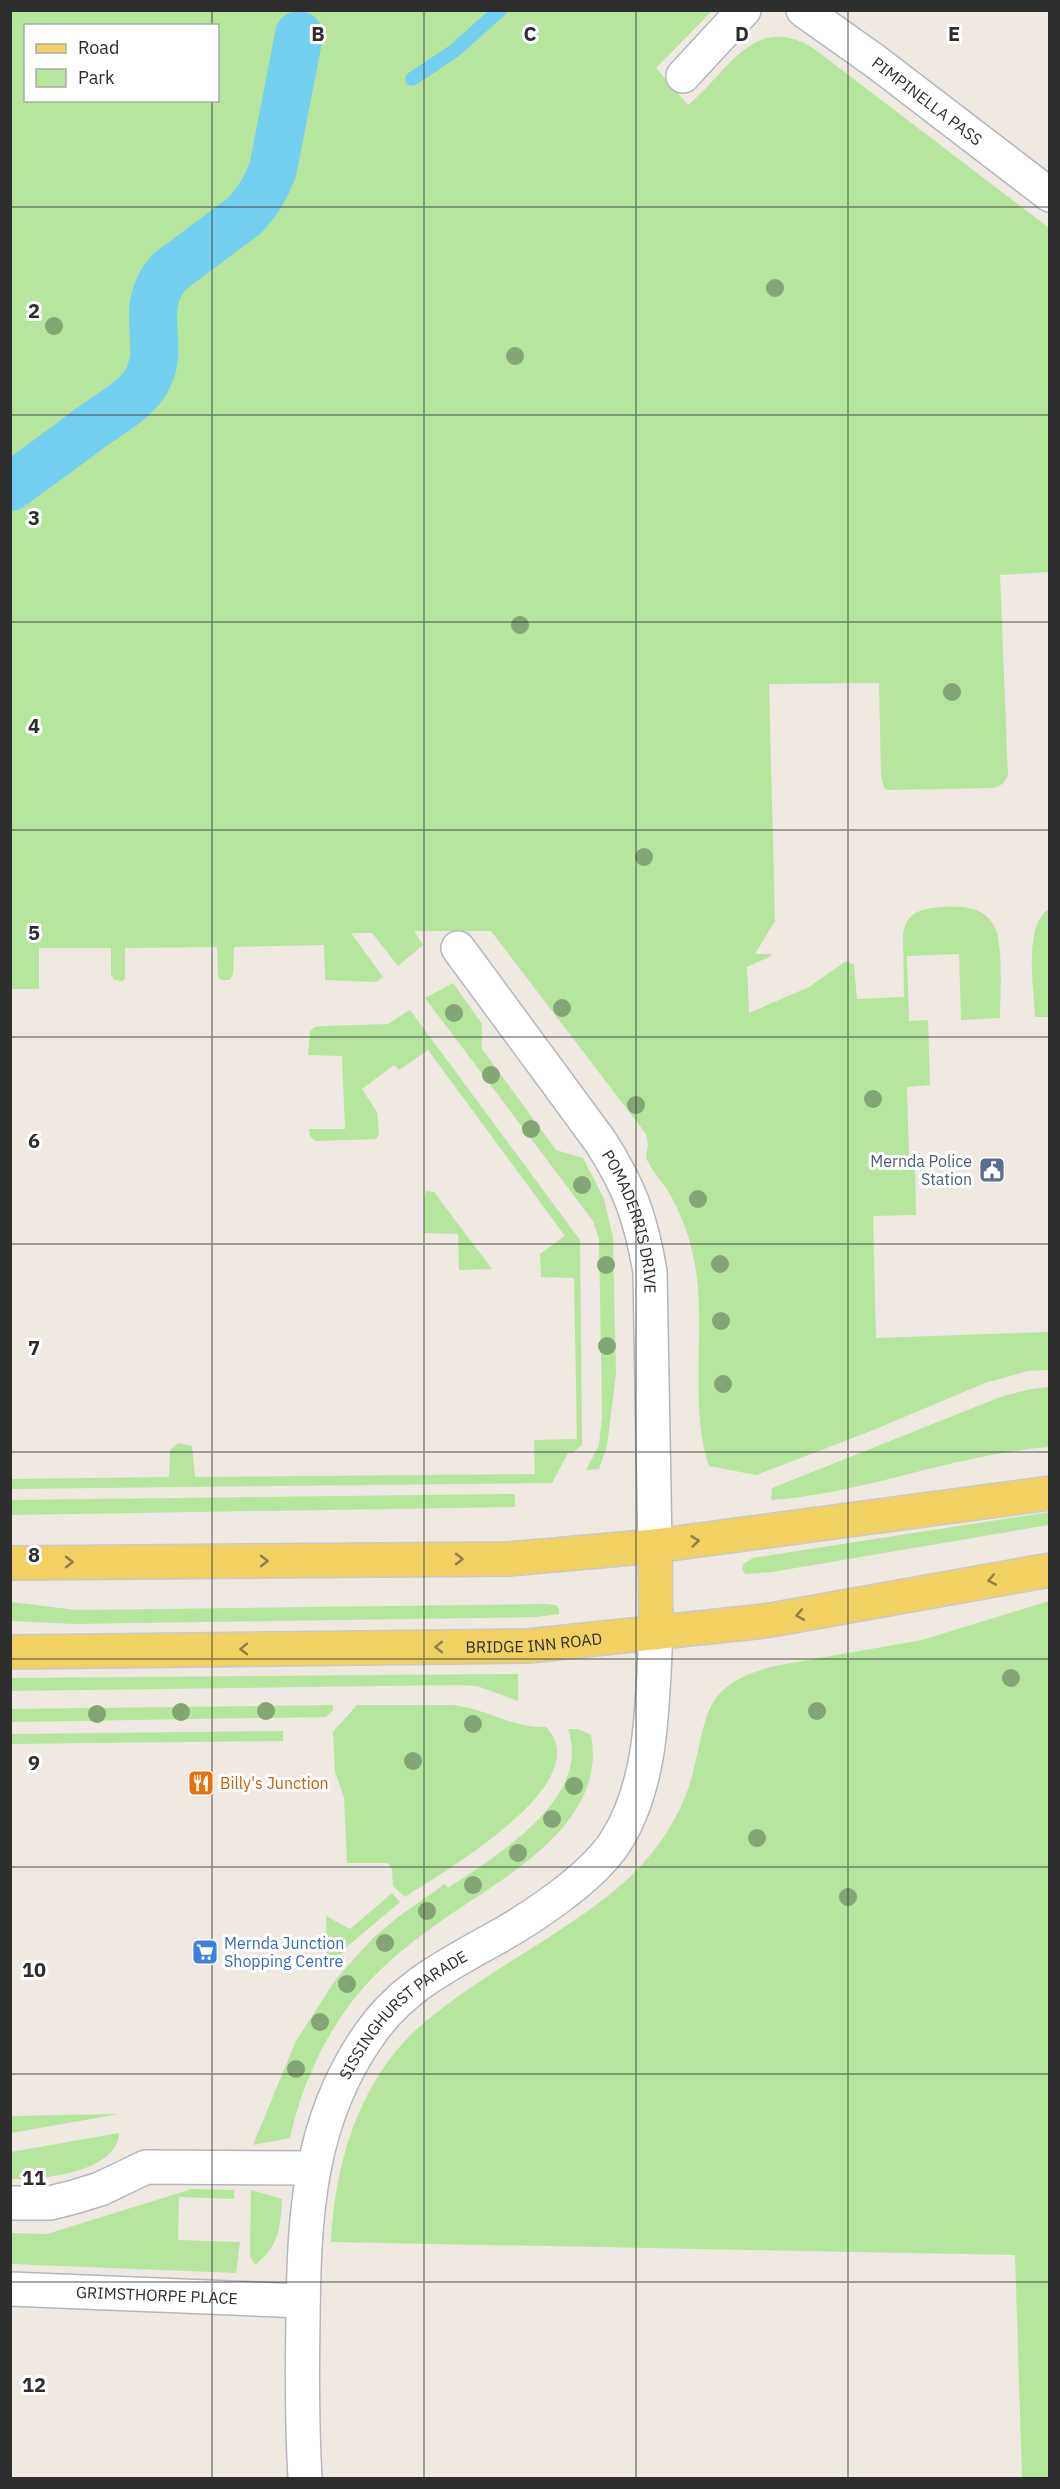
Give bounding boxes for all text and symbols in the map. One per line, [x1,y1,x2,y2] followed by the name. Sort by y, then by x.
[311,20,325,47] text: B
[523,20,537,47] text: C
[735,20,749,47] text: D
[948,20,960,47] text: E
[24,24,219,102] legend
[78,36,119,59] text: Road
[868,52,986,150] street label: PIMPINELLA PASS
[78,66,115,89] text: Park
[28,297,40,324] text: 2
[28,504,40,531] text: 3
[28,712,40,739] text: 4
[28,919,40,946] text: 5
[28,1127,40,1154] text: 6
[598,1146,660,1294] street label: POMADERRIS DRIVE
[870,1151,972,1189] place label: Mernda Police Station
[977,1155,1007,1185] public building icon: Mernda Police Station
[28,1334,40,1361] text: 7
[690,1535,700,1547] one-way arrow
[28,1541,40,1568] text: 8
[454,1553,463,1565] one-way arrow
[259,1555,268,1567] one-way arrow
[64,1556,73,1568] one-way arrow
[987,1573,997,1586] one-way arrow
[795,1608,805,1621] one-way arrow
[465,1628,603,1657] street label: BRIDGE INN ROAD
[434,1641,443,1653] one-way arrow
[239,1643,248,1656] one-way arrow
[28,1749,40,1776] text: 9
[186,1768,216,1798] restaurant icon: Billy's Junction
[220,1773,329,1793] place label: Billy's Junction
[224,1933,344,1971] place label: Mernda Junction Shopping Centre
[190,1937,220,1967] supermarket icon: Mernda Junction Shopping Centre
[335,1946,471,2083] street label: SISSINGHURST PARADE
[22,1956,46,1983] text: 10
[22,2164,46,2191] text: 11
[76,2282,238,2308] street label: GRIMSTHORPE PLACE
[22,2371,46,2398] text: 12

